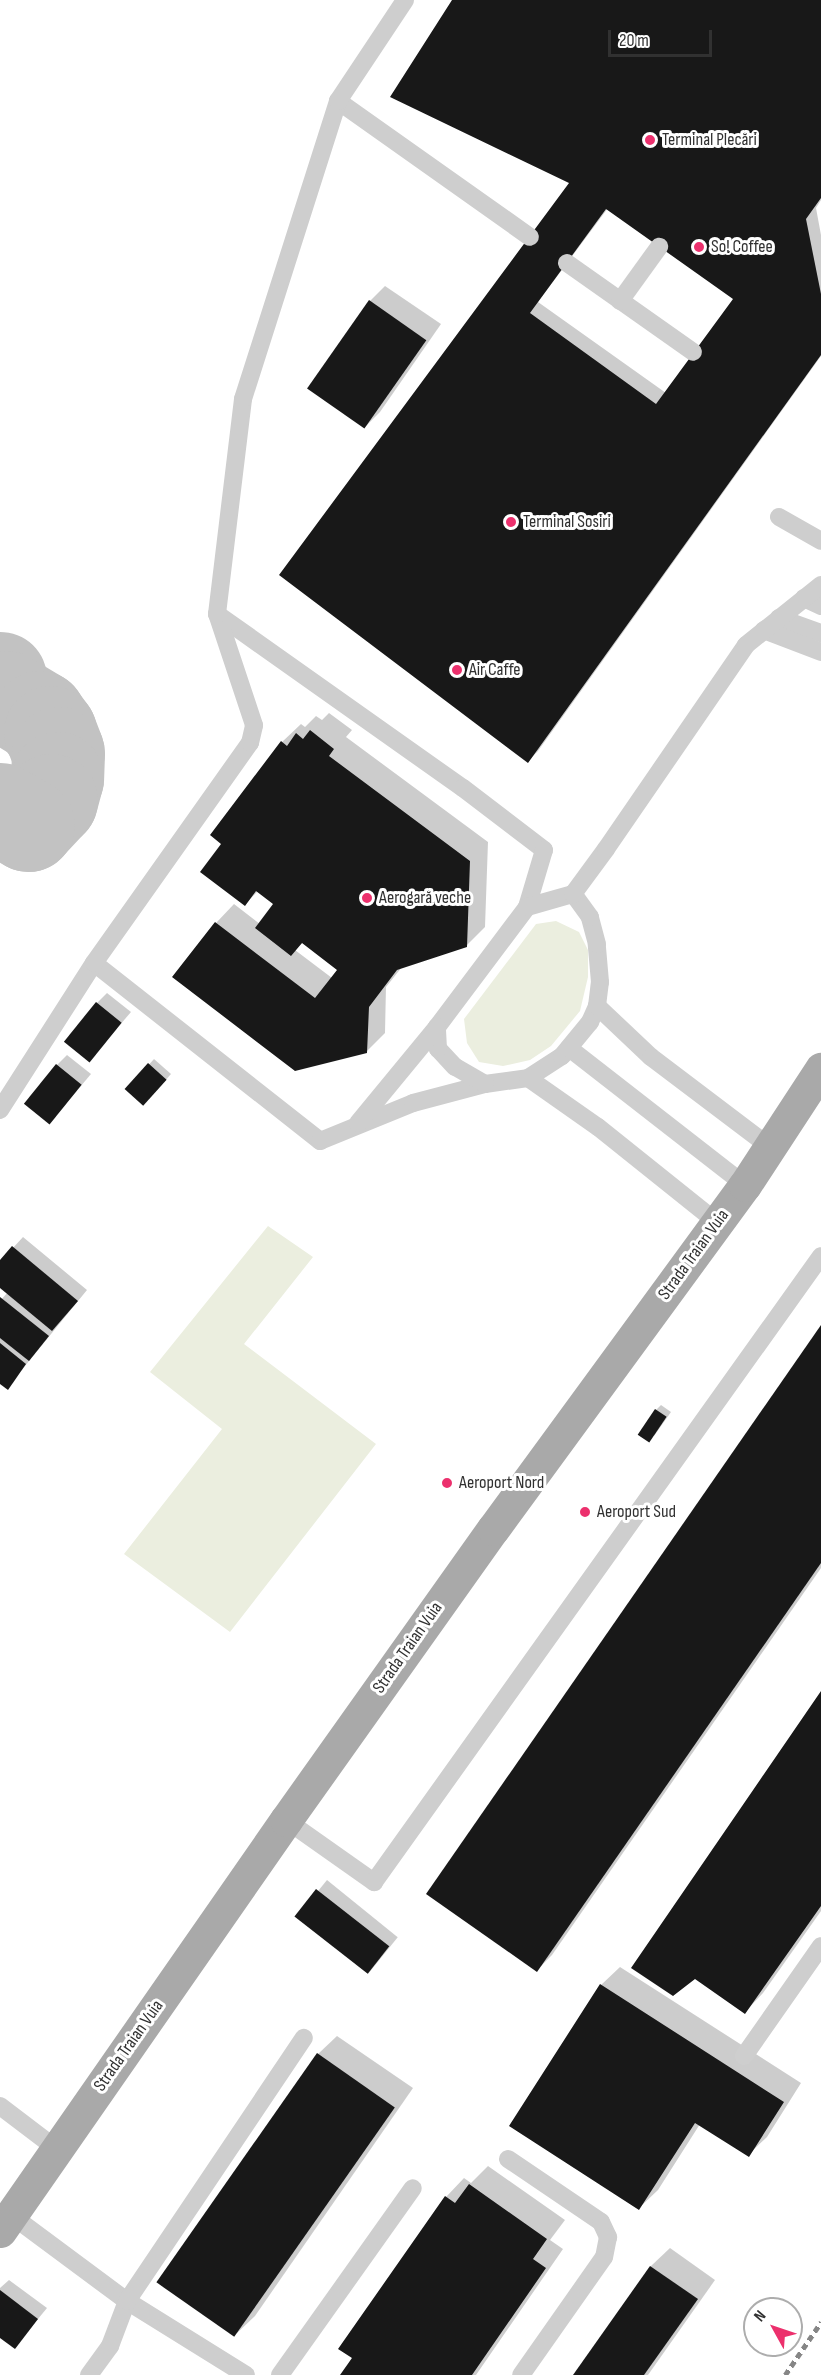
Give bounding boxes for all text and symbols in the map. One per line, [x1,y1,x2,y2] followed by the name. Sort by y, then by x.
[611,18,714,56] scale bar
[619,30,649,51] text: 20 m
[662,129,757,151] place label: Terminal Plecări
[643,133,657,147] marker: Terminal Plecări
[711,236,773,258] place label: So! Coffee
[692,240,706,254] marker: So! Coffee
[523,511,611,533] place label: Terminal Sosiri
[504,515,518,529] marker: Terminal Sosiri
[469,659,521,681] place label: Air Caffe
[450,663,464,677] marker: Air Caffe
[379,887,471,909] place label: Aerogară veche
[360,891,374,905] marker: Aerogară veche
[654,1206,734,1304] street label: Strada Traian Vuia
[459,1472,544,1494] place label: Aeroport Nord
[440,1476,454,1490] marker: Aeroport Nord
[597,1501,676,1523] place label: Aeroport Sud
[578,1505,592,1519] marker: Aeroport Sud
[369,1598,447,1698] street label: Strada Traian Vuia
[90,1996,168,2096] street label: Strada Traian Vuia
[743,2297,803,2357] north arrow
[750,2307,770,2326] text: N

